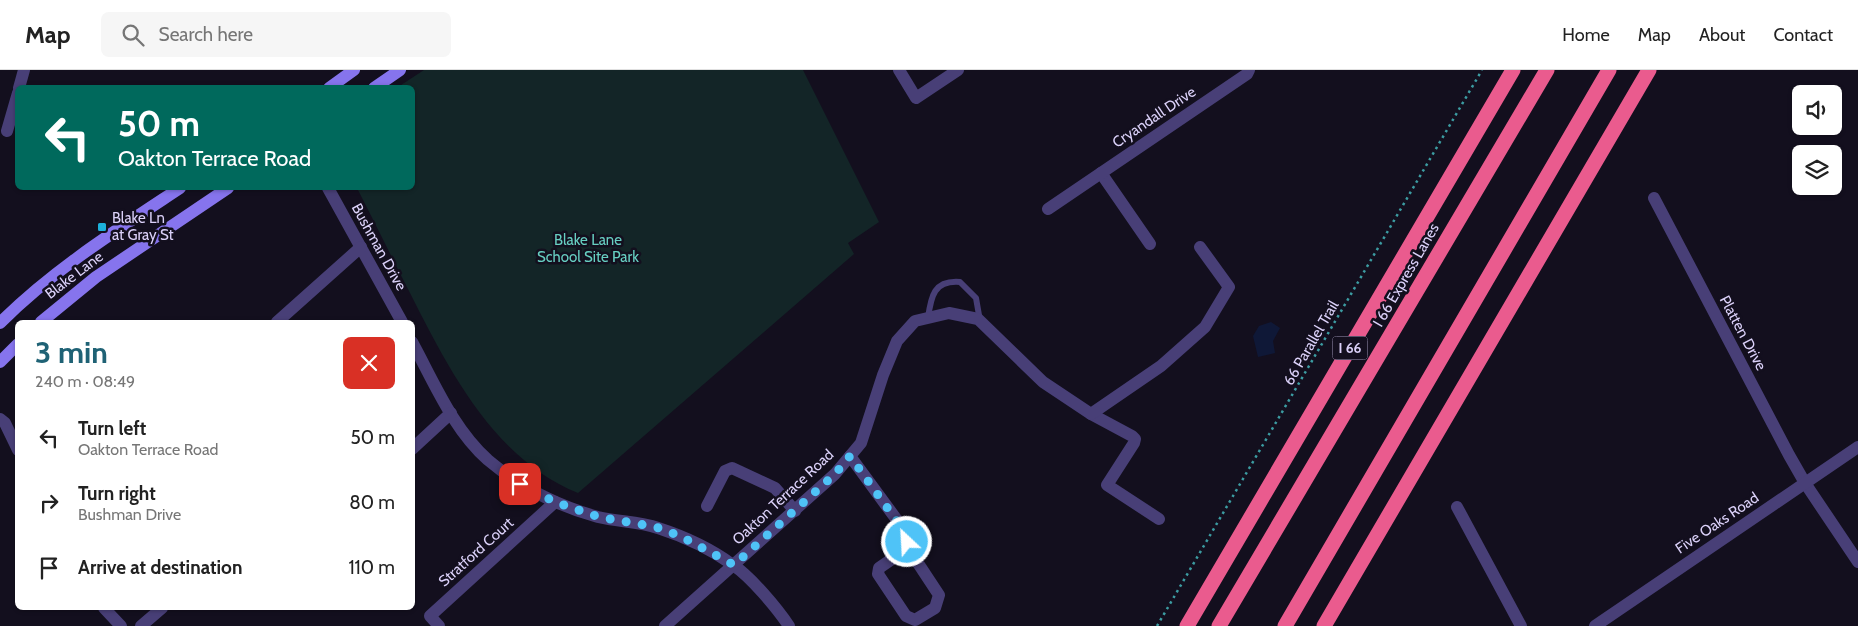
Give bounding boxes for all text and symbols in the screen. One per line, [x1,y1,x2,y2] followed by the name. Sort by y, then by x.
[101,12,451,57] search box
[25,20,71,49] text: Map
[119,21,147,49] icon: search
[159,23,253,46] text: Search here
[1562,24,1610,46] text: Home
[1638,24,1671,46] text: Map
[1699,24,1745,46] text: About
[1773,24,1833,46] text: Contact
[1109,82,1199,151] street label: Cryandall Drive
[1792,85,1842,195] map controls
[1792,85,1842,135] button: sound
[118,102,200,145] text: 50 m
[35,105,100,170] icon: left
[118,145,311,172] text: Oakton Terrace Road
[1792,145,1842,195] button: layers
[348,200,410,294] street label: Bushman Drive
[112,209,174,244] place label: Blake Ln at Gray St
[1369,220,1443,330] street label: I 66 Express Lanes
[96,221,108,233] marker: Blake Ln at Gray St
[537,231,639,266] park label: Blake Lane School Site Park
[41,247,107,303] street label: Blake Lane
[1716,292,1770,374] street label: Platten Drive
[1280,297,1343,388] street label: 66 Parallel Trail
[35,334,108,371] text: 3 min
[1332,336,1368,360] road number: I 66
[343,337,395,389] button: close
[35,372,135,391] text: 240 m · 08:49
[78,417,146,440] text: Turn left
[35,424,63,452] icon: left
[351,426,395,449] text: 50 m
[78,440,218,459] text: Oakton Terrace Road
[729,446,837,548] street label: Oakton Terrace Road
[499,463,541,505] pin
[506,470,534,498] icon: arrive
[78,482,156,505] text: Turn right
[35,489,63,517] icon: right
[1672,489,1762,557] street label: Five Oaks Road
[349,491,395,514] text: 80 m
[78,505,181,524] text: Bushman Drive
[435,514,517,590] street label: Stratford Court
[880,515,932,567] position arrow
[35,554,63,582] icon: arrive
[78,556,242,579] text: Arrive at destination
[348,556,395,579] text: 110 m

